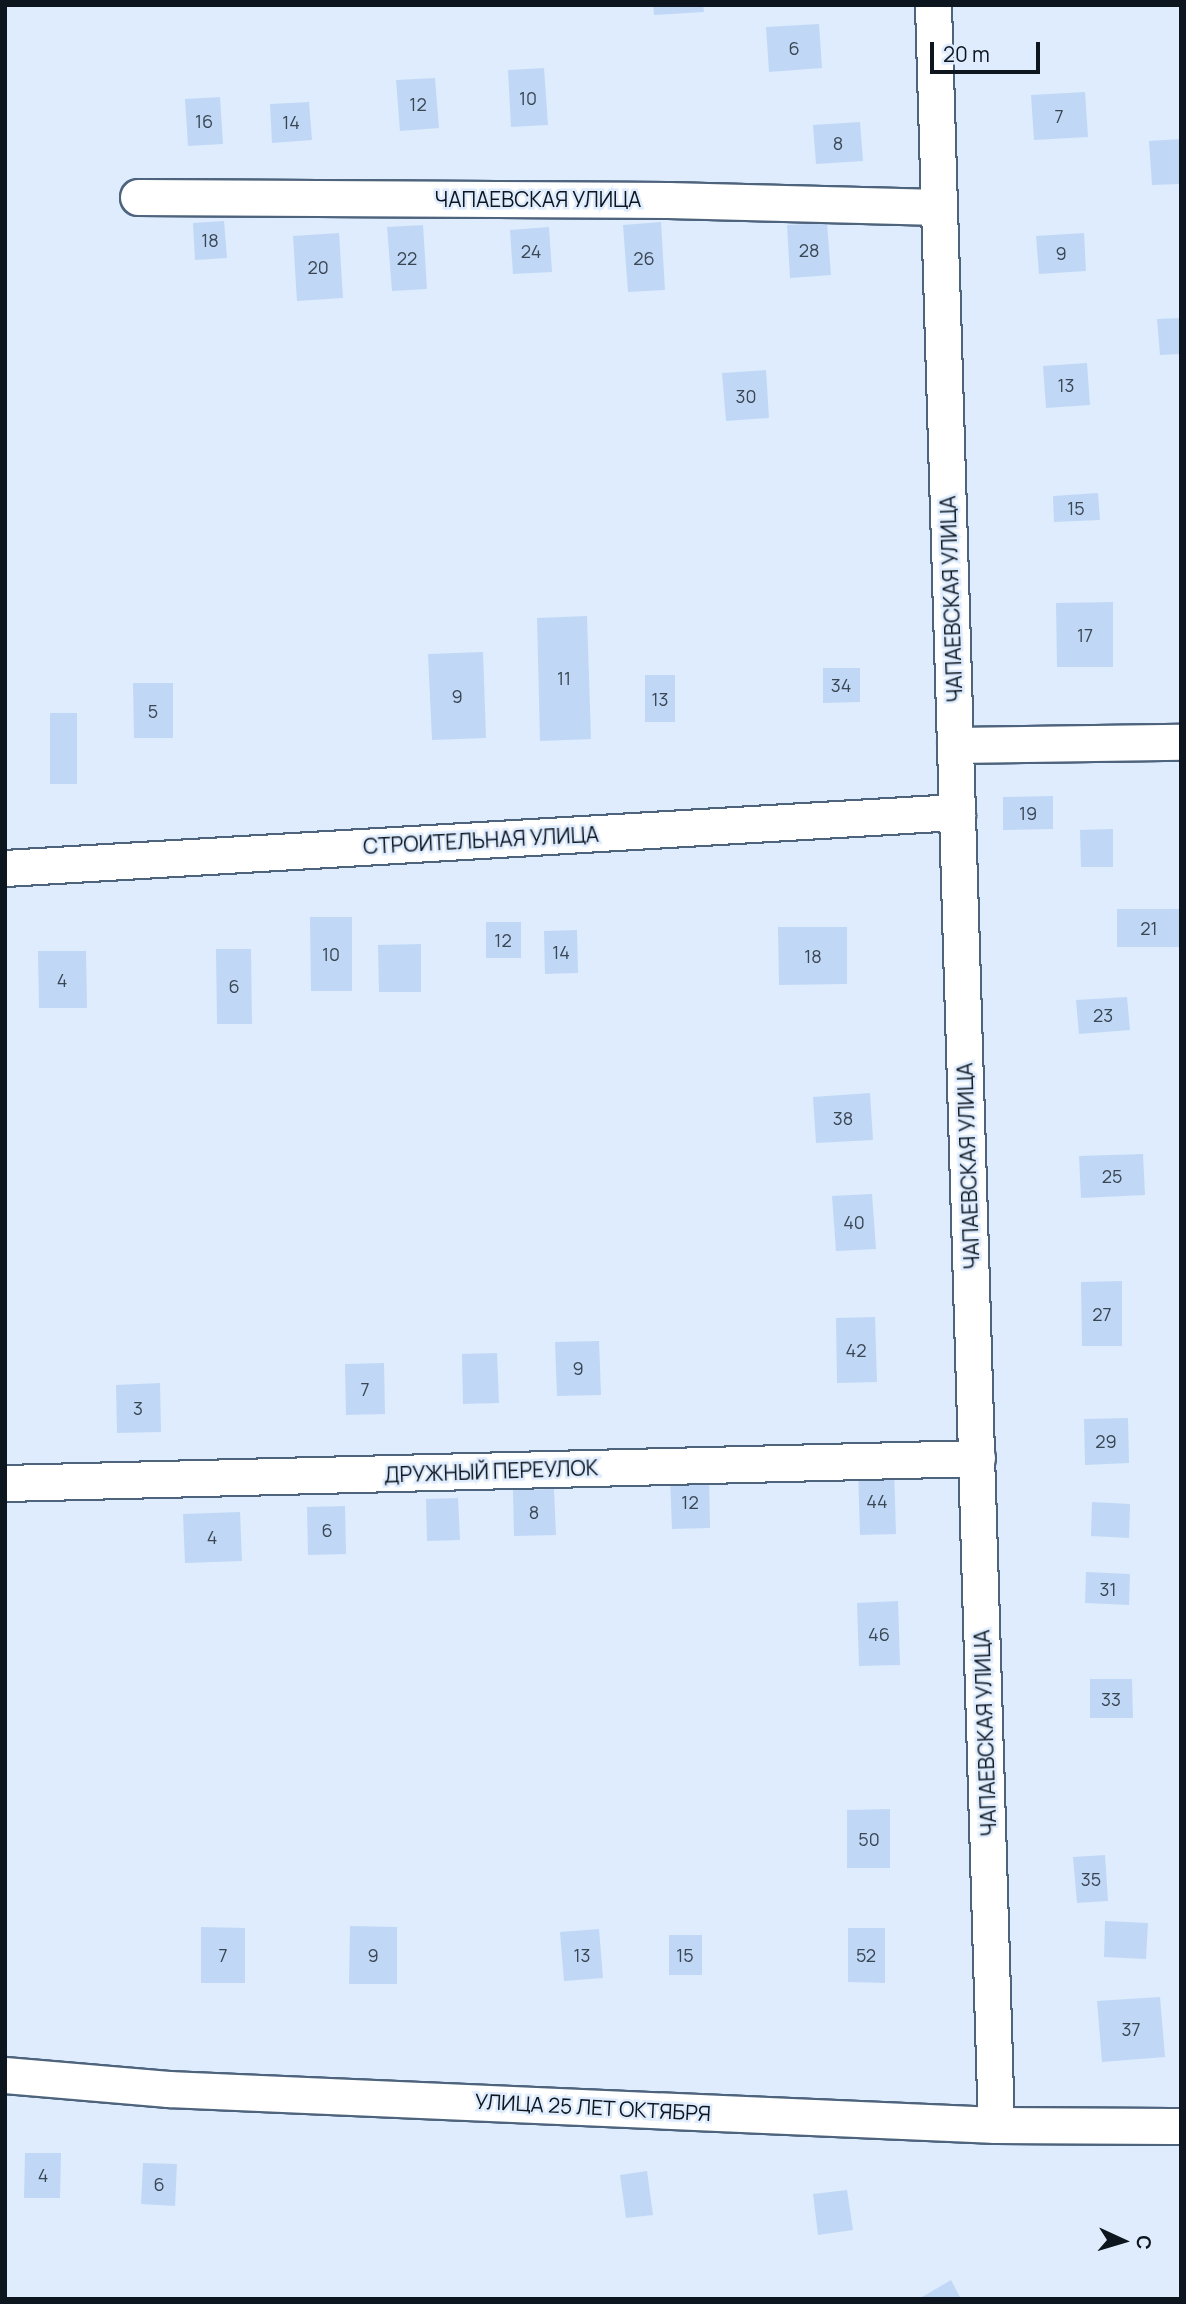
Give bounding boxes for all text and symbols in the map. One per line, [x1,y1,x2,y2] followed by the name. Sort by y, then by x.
[934,28,1044,72] scale bar
[788,37,800,59] house number: 6
[943,40,990,68] text: 20 m
[519,87,537,109] house number: 10
[409,93,427,115] house number: 12
[1054,105,1064,127] house number: 7
[195,110,213,132] house number: 16
[282,111,300,133] house number: 14
[833,132,843,154] house number: 8
[435,186,641,212] street label: ЧАПАЕВСКАЯ УЛИЦА
[201,229,219,251] house number: 18
[799,239,819,261] house number: 28
[521,240,541,262] house number: 24
[1055,242,1067,264] house number: 9
[397,247,417,269] house number: 22
[633,247,655,269] house number: 26
[307,256,329,278] house number: 20
[1058,374,1074,396] house number: 13
[736,385,756,407] house number: 30
[935,495,967,703] street label: ЧАПАЕВСКАЯ УЛИЦА
[1067,497,1085,519] house number: 15
[1077,624,1093,646] house number: 17
[557,667,571,689] house number: 11
[831,674,851,696] house number: 34
[451,685,463,707] house number: 9
[652,688,668,710] house number: 13
[148,700,158,722] house number: 5
[1019,802,1037,824] house number: 19
[362,821,600,859] street label: СТРОИТЕЛЬНАЯ УЛИЦА
[1140,917,1158,939] house number: 21
[494,929,512,951] house number: 12
[552,941,570,963] house number: 14
[322,943,340,965] house number: 10
[804,945,822,967] house number: 18
[57,969,67,991] house number: 4
[228,975,240,997] house number: 6
[1093,1004,1113,1026] house number: 23
[952,1062,984,1270] street label: ЧАПАЕВСКАЯ УЛИЦА
[833,1107,853,1129] house number: 38
[1102,1165,1122,1187] house number: 25
[843,1211,865,1233] house number: 40
[1092,1303,1112,1325] house number: 27
[846,1339,866,1361] house number: 42
[572,1357,584,1379] house number: 9
[360,1378,370,1400] house number: 7
[133,1397,143,1419] house number: 3
[1095,1430,1117,1452] house number: 29
[384,1455,598,1487] street label: ДРУЖНЫЙ ПЕРЕУЛОК
[866,1490,888,1512] house number: 44
[681,1491,699,1513] house number: 12
[529,1501,539,1523] house number: 8
[321,1519,333,1541] house number: 6
[207,1526,217,1548] house number: 4
[1100,1578,1116,1600] house number: 31
[868,1623,890,1645] house number: 46
[969,1629,1001,1837] street label: ЧАПАЕВСКАЯ УЛИЦА
[1101,1688,1121,1710] house number: 33
[858,1828,880,1850] house number: 50
[1081,1868,1101,1890] house number: 35
[218,1944,228,1966] house number: 7
[367,1944,379,1966] house number: 9
[574,1944,590,1966] house number: 13
[676,1944,694,1966] house number: 15
[856,1944,876,1966] house number: 52
[1122,2018,1140,2040] house number: 37
[474,2088,712,2126] street label: УЛИЦА 25 ЛЕТ ОКТЯБРЯ
[38,2164,48,2186] house number: 4
[153,2173,165,2195] house number: 6
[1088,2206,1158,2276] north arrow
[1130,2235,1157,2250] text: С

